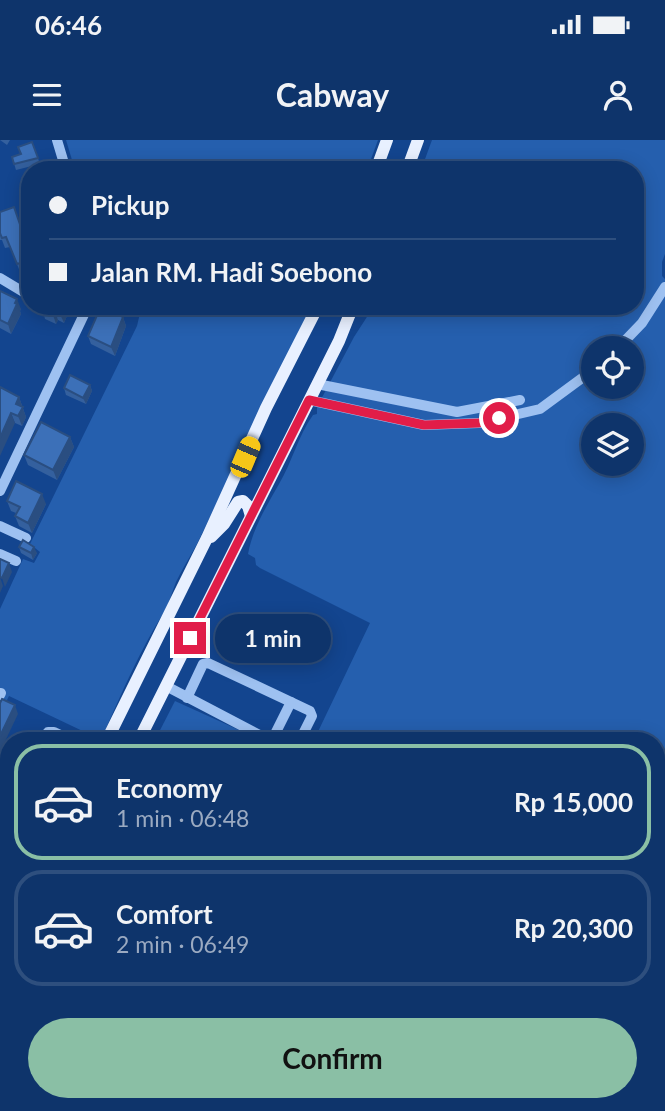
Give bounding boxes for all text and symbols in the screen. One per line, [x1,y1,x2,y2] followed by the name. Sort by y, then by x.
[35,9,102,41] text: 06:46
[276,75,389,114] text: Cabway
[28,76,66,114] icon: menu
[599,76,637,114] icon: person
[91,189,170,221] text: Pickup
[91,256,372,288] text: Jalan RM. Hadi Soebono
[581,336,644,476] map controls
[581,336,644,399] button: locate
[483,402,515,434] route start
[581,413,644,476] button: layers
[228,434,263,480] car
[214,614,330,662] callout: 1 min
[174,622,206,654] route end
[244,624,302,652] text: 1 min
[32,771,95,834] icon: car
[116,772,222,804] text: Economy
[514,786,633,818] text: Rp 15,000
[116,804,249,832] text: 1 min · 06:48
[32,897,95,960] icon: car
[116,898,213,930] text: Comfort
[514,912,633,944] text: Rp 20,300
[116,930,249,958] text: 2 min · 06:49
[28,1018,637,1098] button: Confirm

